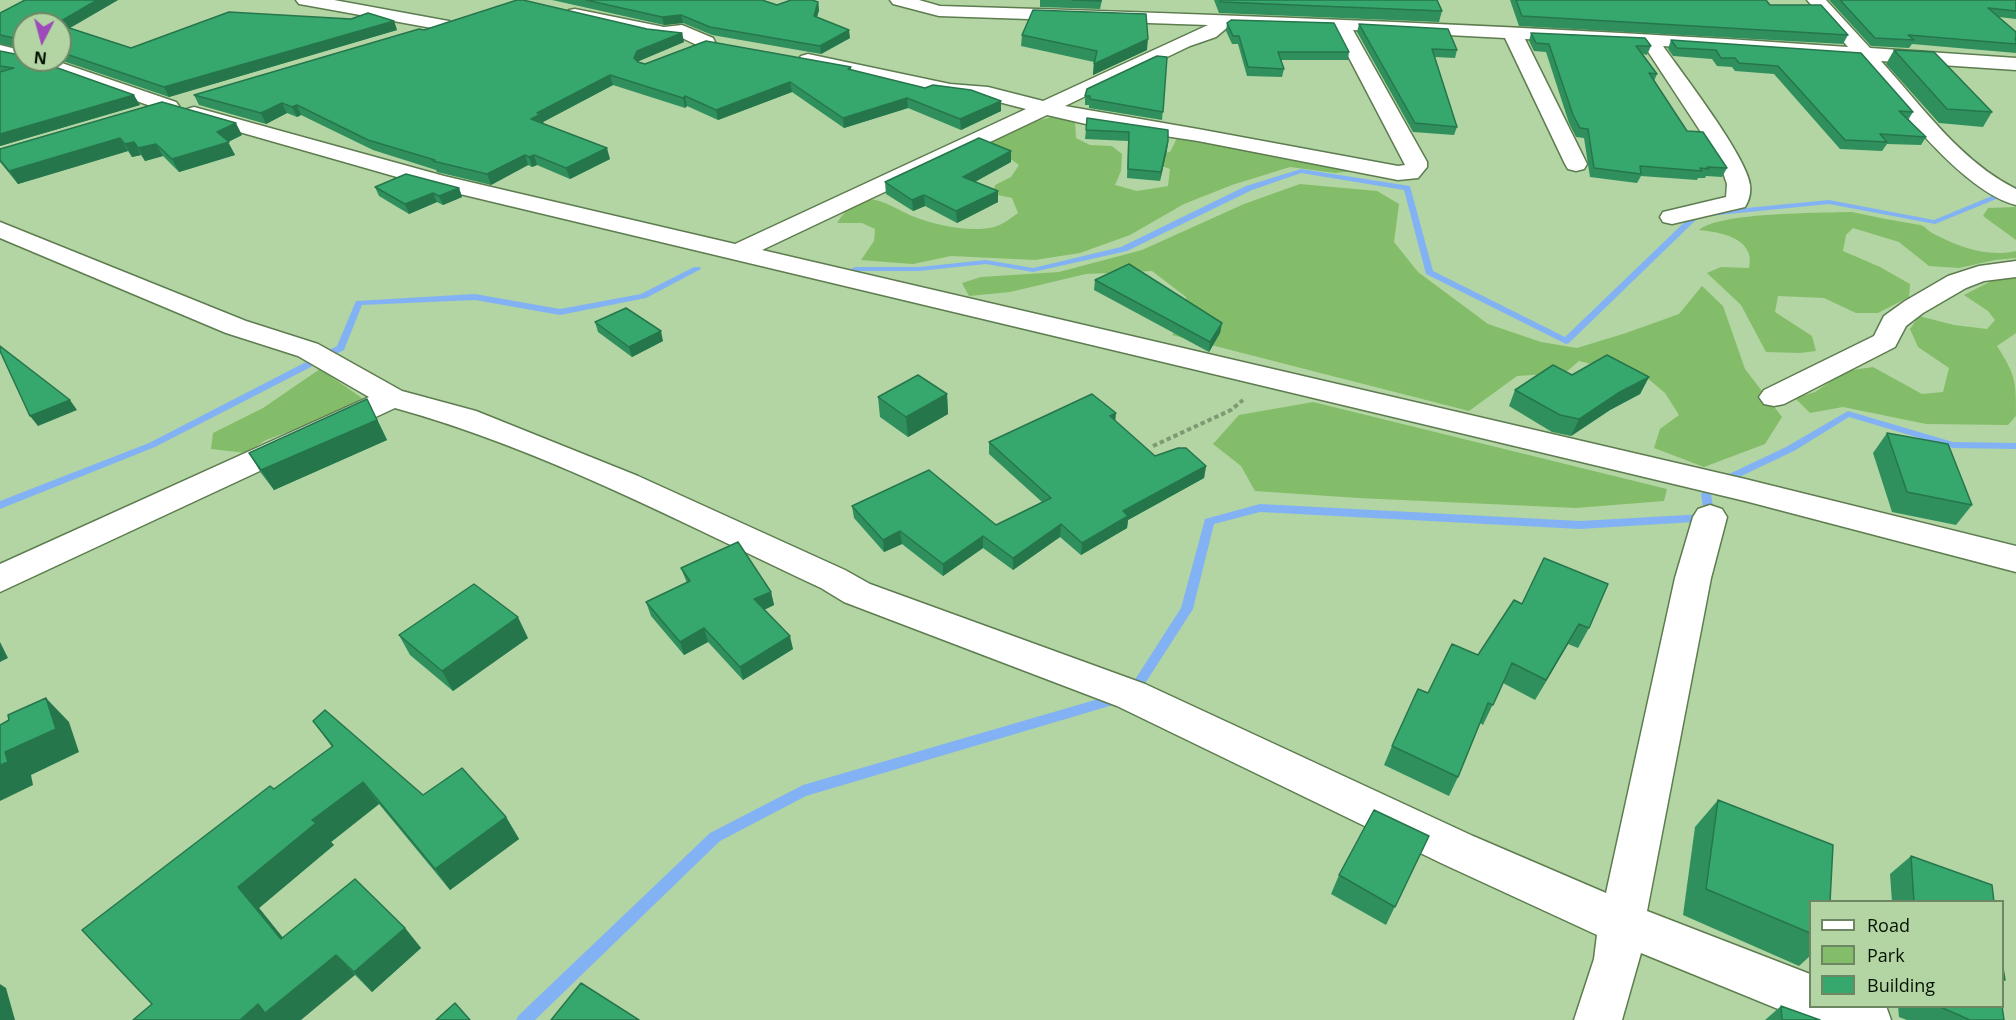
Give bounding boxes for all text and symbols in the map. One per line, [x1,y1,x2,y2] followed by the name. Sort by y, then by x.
[12,12,72,72] north arrow
[33,46,48,70] text: N
[1809,900,2004,1008] legend
[1867,913,1910,937] text: Road
[1867,943,1905,967] text: Park
[1867,973,1935,997] text: Building

